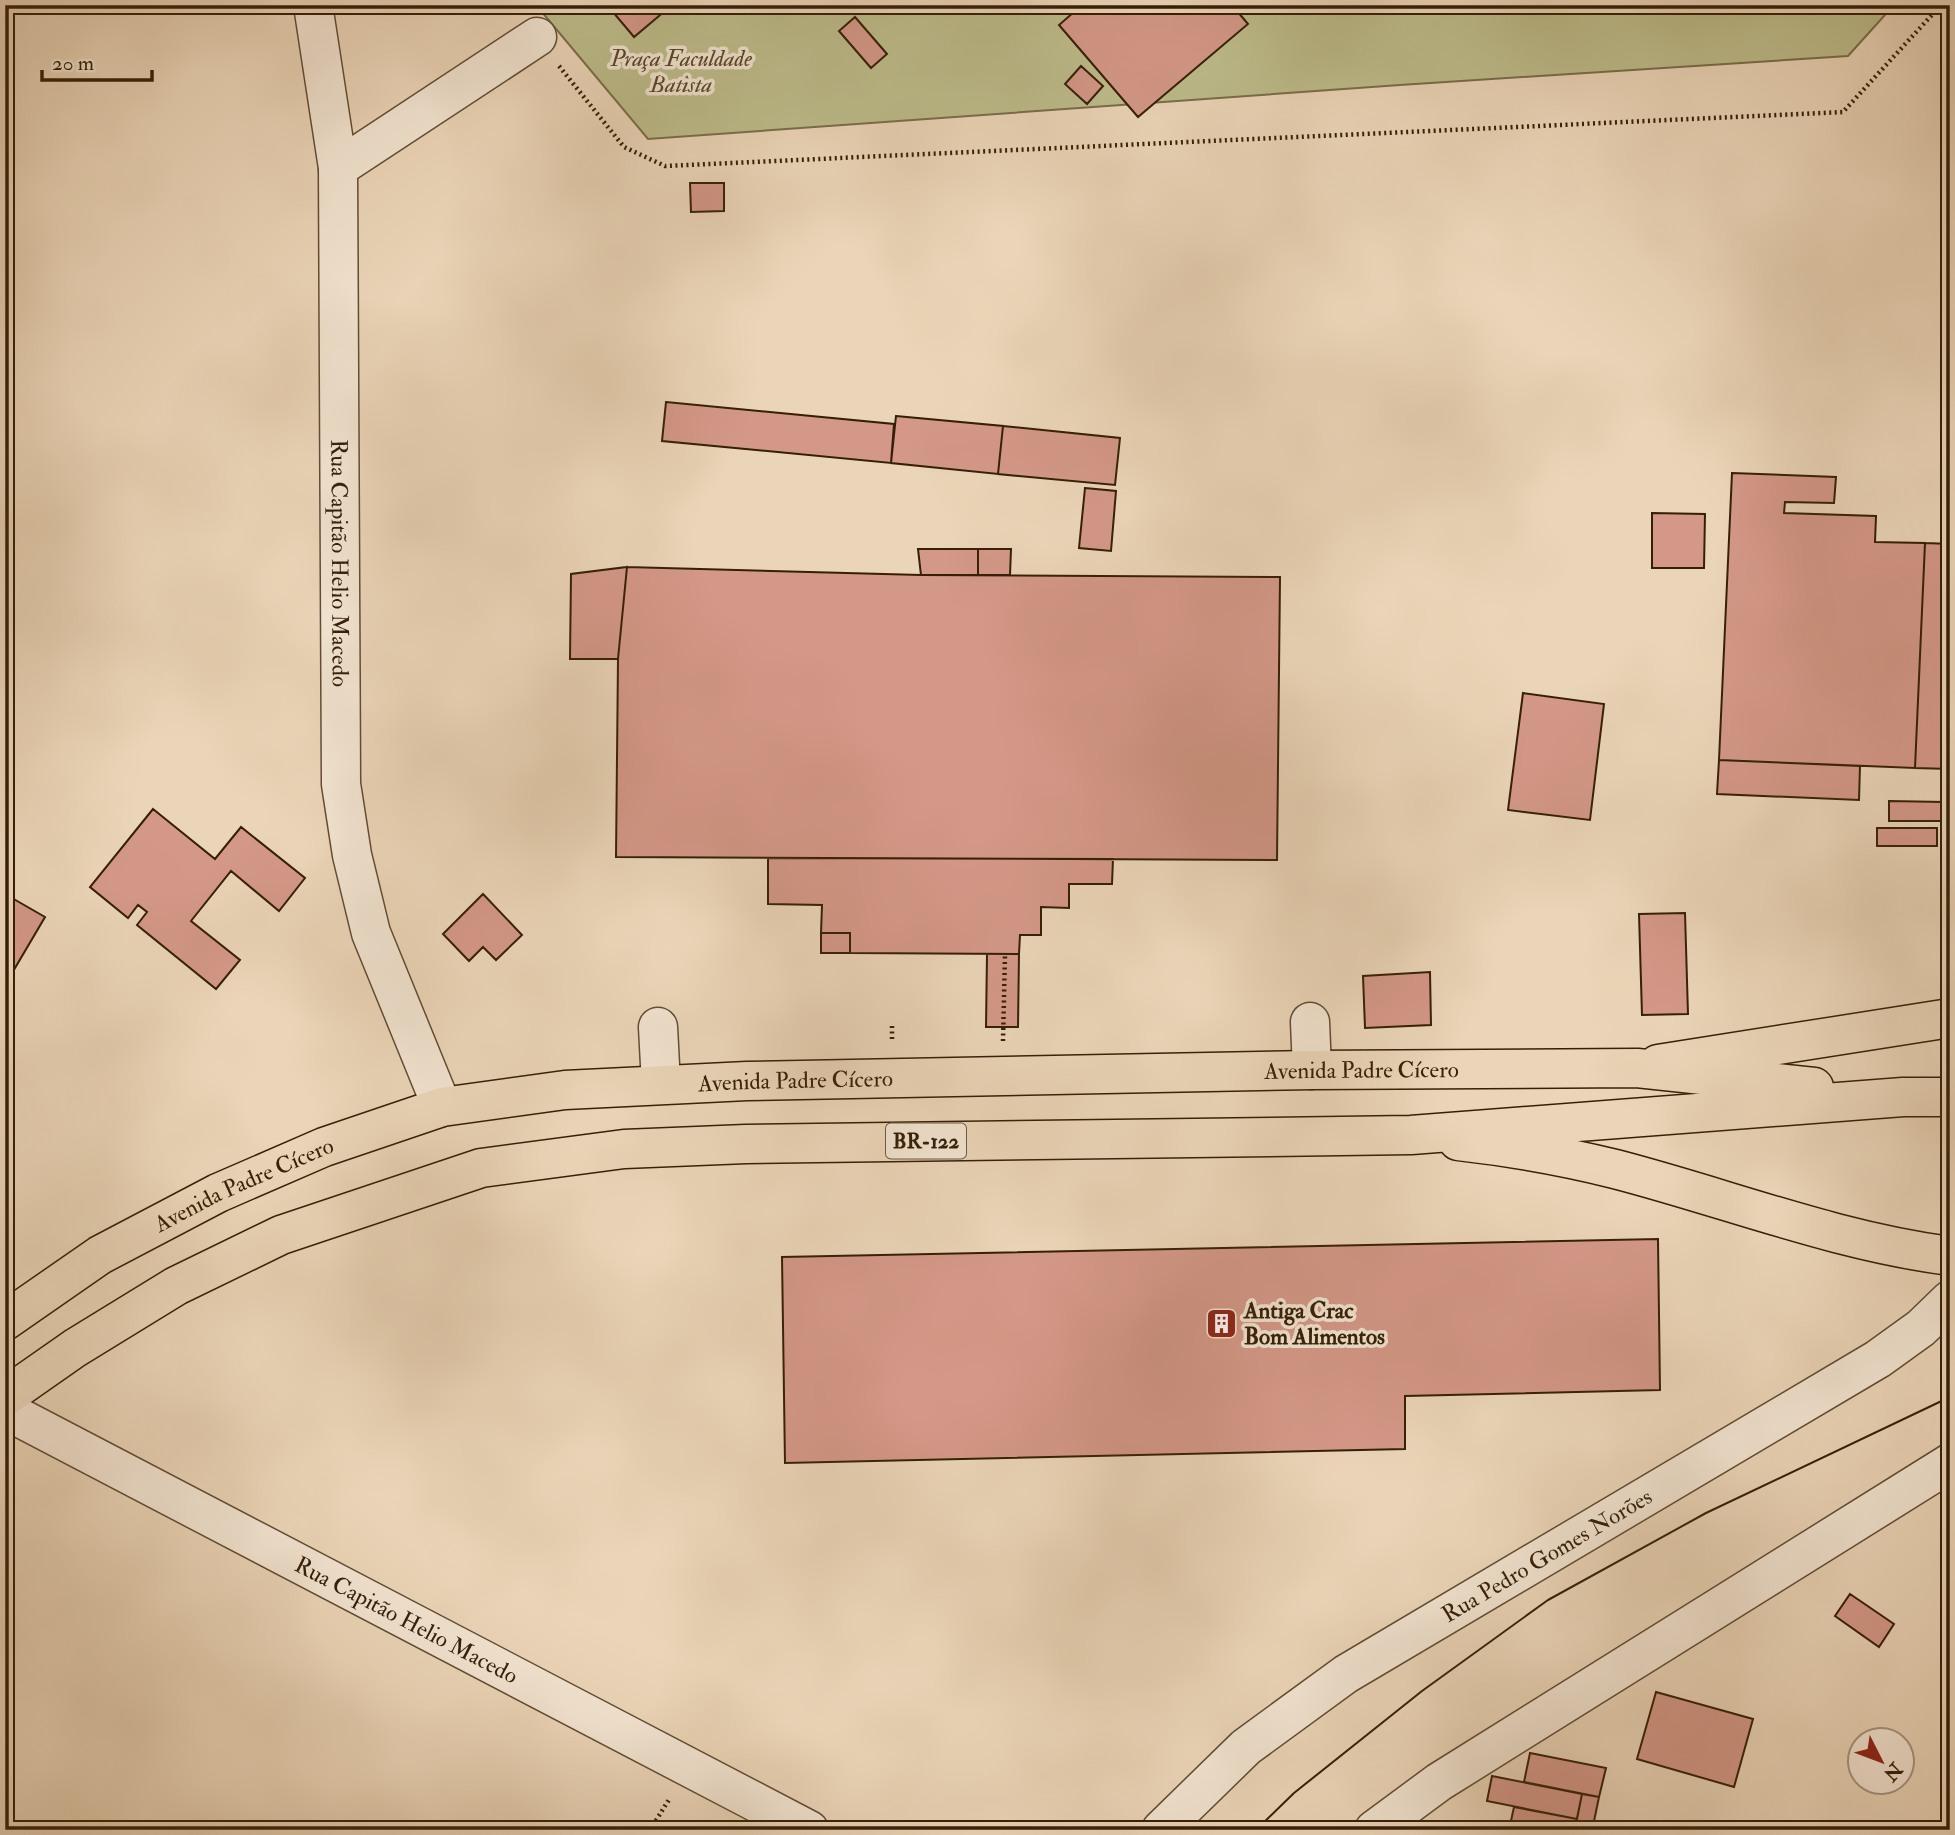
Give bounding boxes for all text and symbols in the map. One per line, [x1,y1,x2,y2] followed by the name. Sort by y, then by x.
[42,38,152,82] scale bar
[609,44,752,99] park label: Praça Faculdade Batista
[52,50,94,77] text: 20 m
[324,439,355,687] street label: Rua Capitão Helio Macedo
[1263,1055,1459,1086] street label: Avenida Padre Cícero
[696,1064,893,1098] street label: Avenida Padre Cícero
[886,1124,966,1158] road number: BR-122
[148,1131,337,1239] street label: Avenida Padre Cícero
[1243,1296,1385,1351] place label: Antiga Crac Bom Alimentos
[1204,1306,1238,1340] building icon: Antiga Crac Bom Alimentos
[1437,1482,1658,1629] street label: Rua Pedro Gomes Norões
[290,1550,523,1690] street label: Rua Capitão Helio Macedo
[1846,1727,1916,1797] north arrow
[1878,1757,1908,1787] text: N

